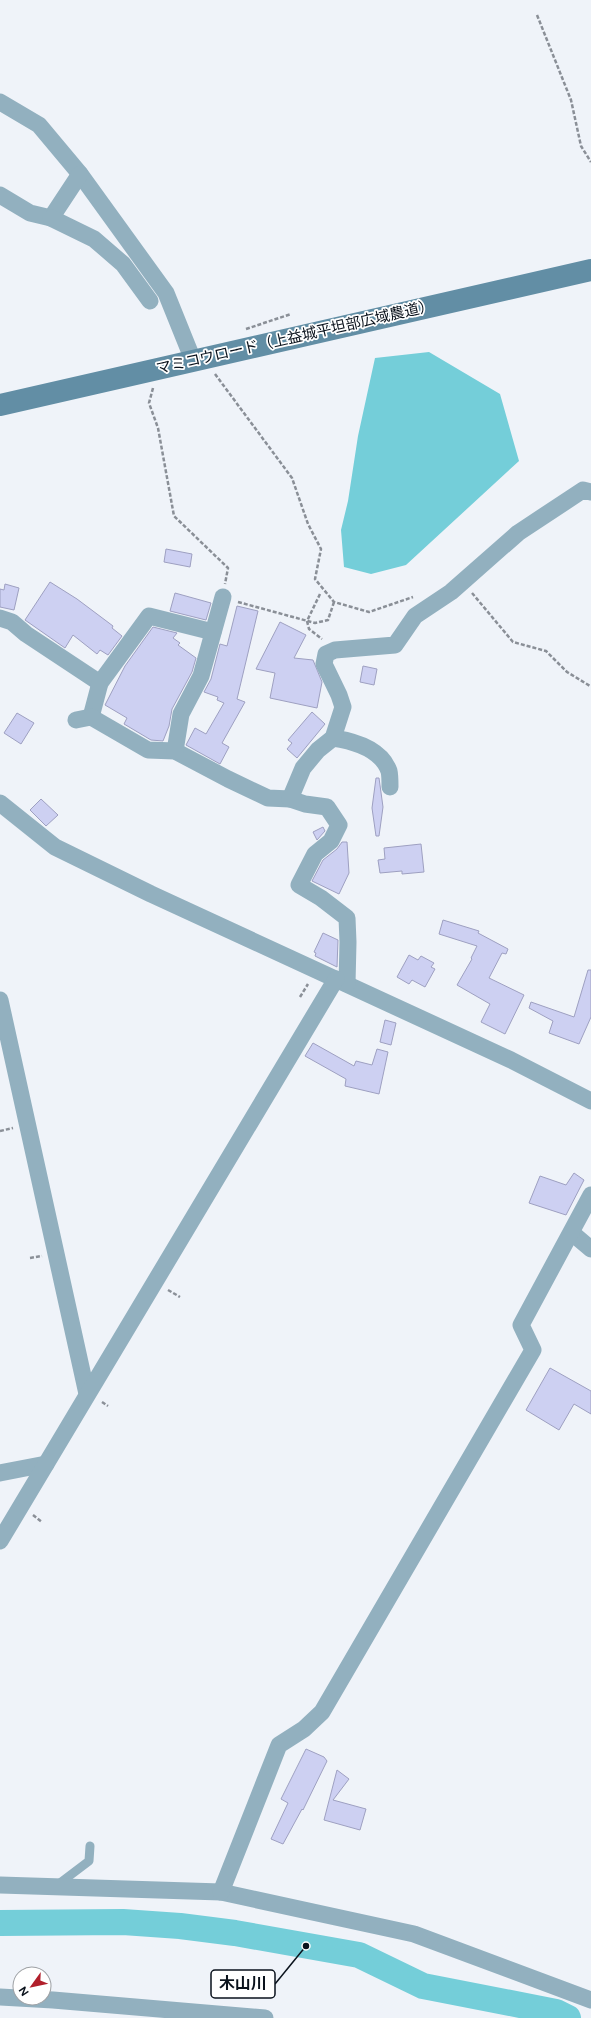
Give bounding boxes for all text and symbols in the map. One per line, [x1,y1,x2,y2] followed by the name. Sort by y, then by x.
[154,296,436,378] street label: マミコウロード（上益城平坦部広域農道）
[12,1966,52,2006] north arrow
[211,1970,275,1998] callout: 木山川
[219,1974,267,1993] text: 木山川
[16,1984,32,1998] text: N

